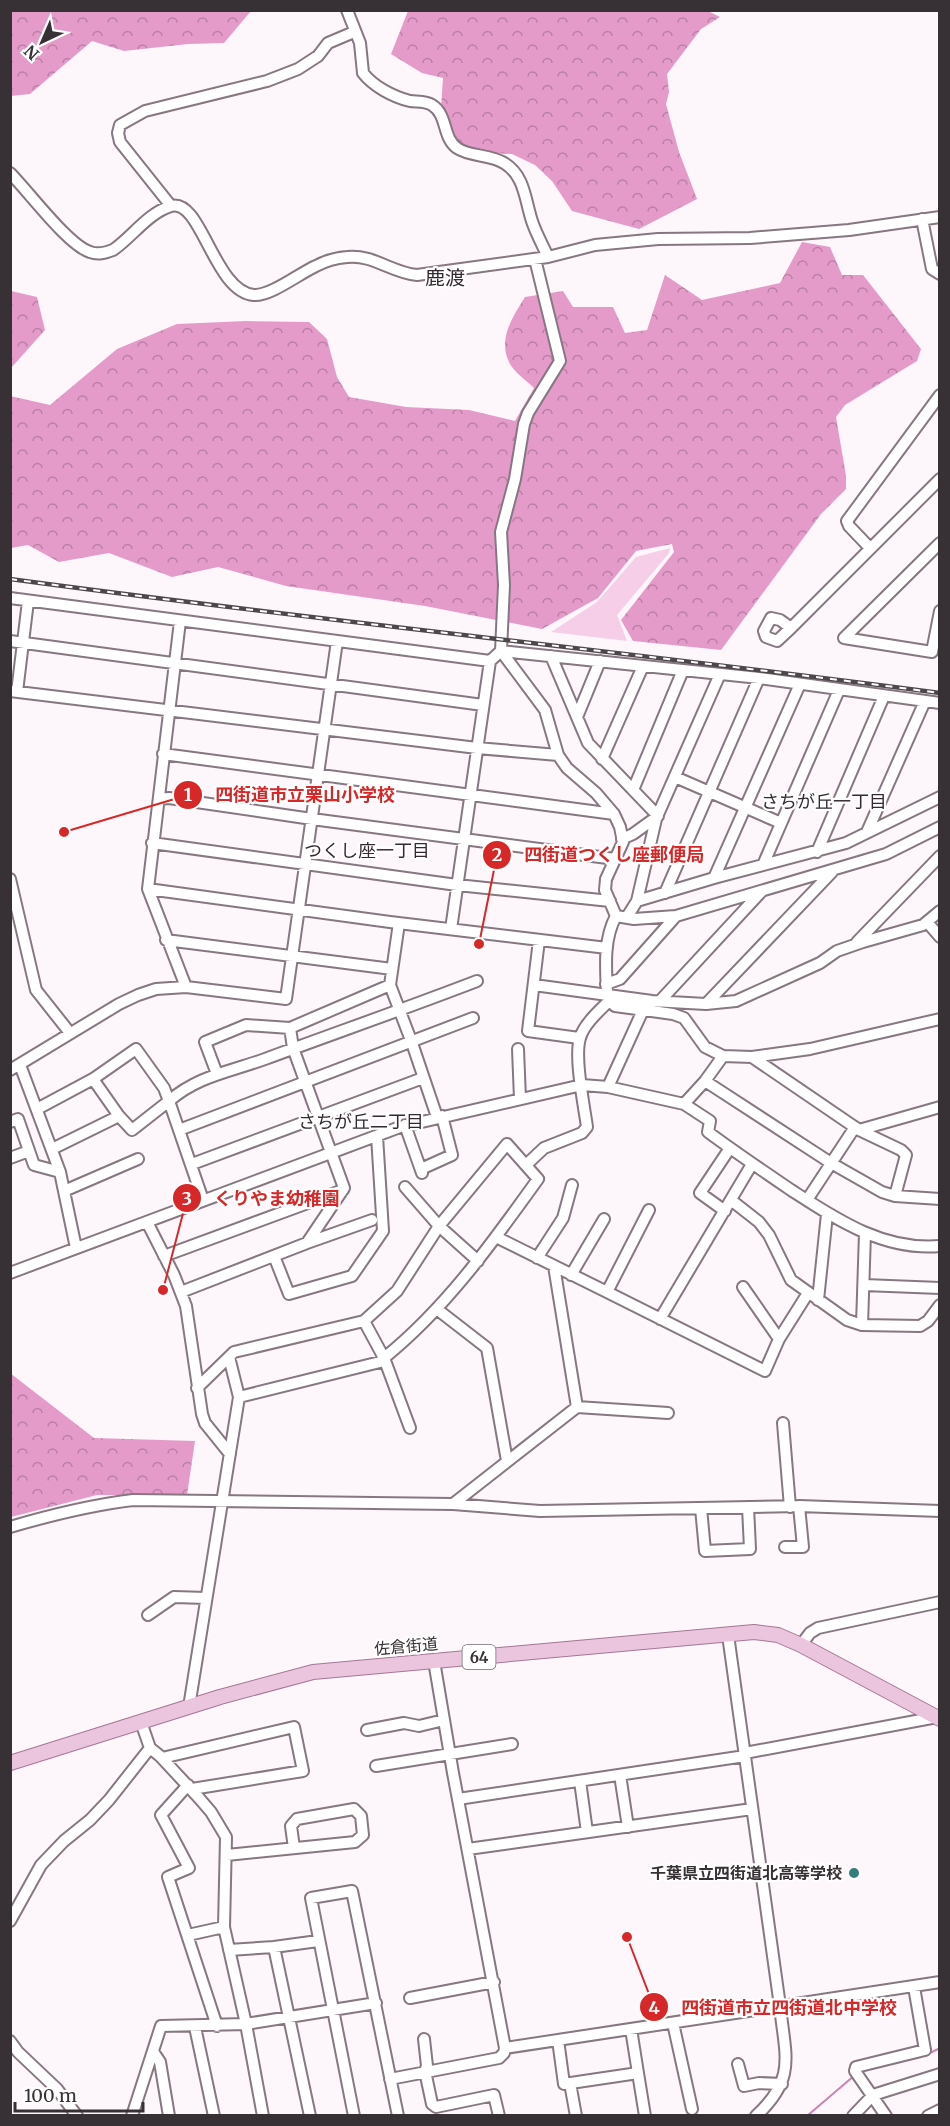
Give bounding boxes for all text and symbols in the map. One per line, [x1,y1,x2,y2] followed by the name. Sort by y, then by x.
[12,12,72,72] north arrow
[20,41,43,64] text: N
[425,265,465,290] district label: 鹿渡
[173,777,407,813] callout: 四街道市立栗山小学校
[184,783,192,806] text: 1
[215,783,395,806] text: 四街道市立栗山小学校
[761,790,887,813] district label: さちが丘一丁目
[482,837,716,873] callout: 四街道つくし座郵便局
[304,839,430,862] district label: つくし座一丁目
[492,843,502,866] text: 2
[524,843,704,866] text: 四街道つくし座郵便局
[298,1110,424,1133] district label: さちが丘二丁目
[172,1180,352,1216] callout: くりやま幼稚園
[182,1187,192,1210] text: 3
[214,1187,340,1210] text: くりやま幼稚園
[373,1633,439,1659] street label: 佐倉街道
[462,1645,496,1669] road number: 64
[650,1863,842,1883] place label: 千葉県立四街道北高等学校
[847,1866,861,1880] marker: 千葉県立四街道北高等学校
[639,1989,909,2025] callout: 四街道市立四街道北中学校
[648,1996,660,2019] text: 4
[681,1996,897,2019] text: 四街道市立四街道北中学校
[15,2075,142,2113] scale bar
[24,2084,77,2107] text: 100 m

